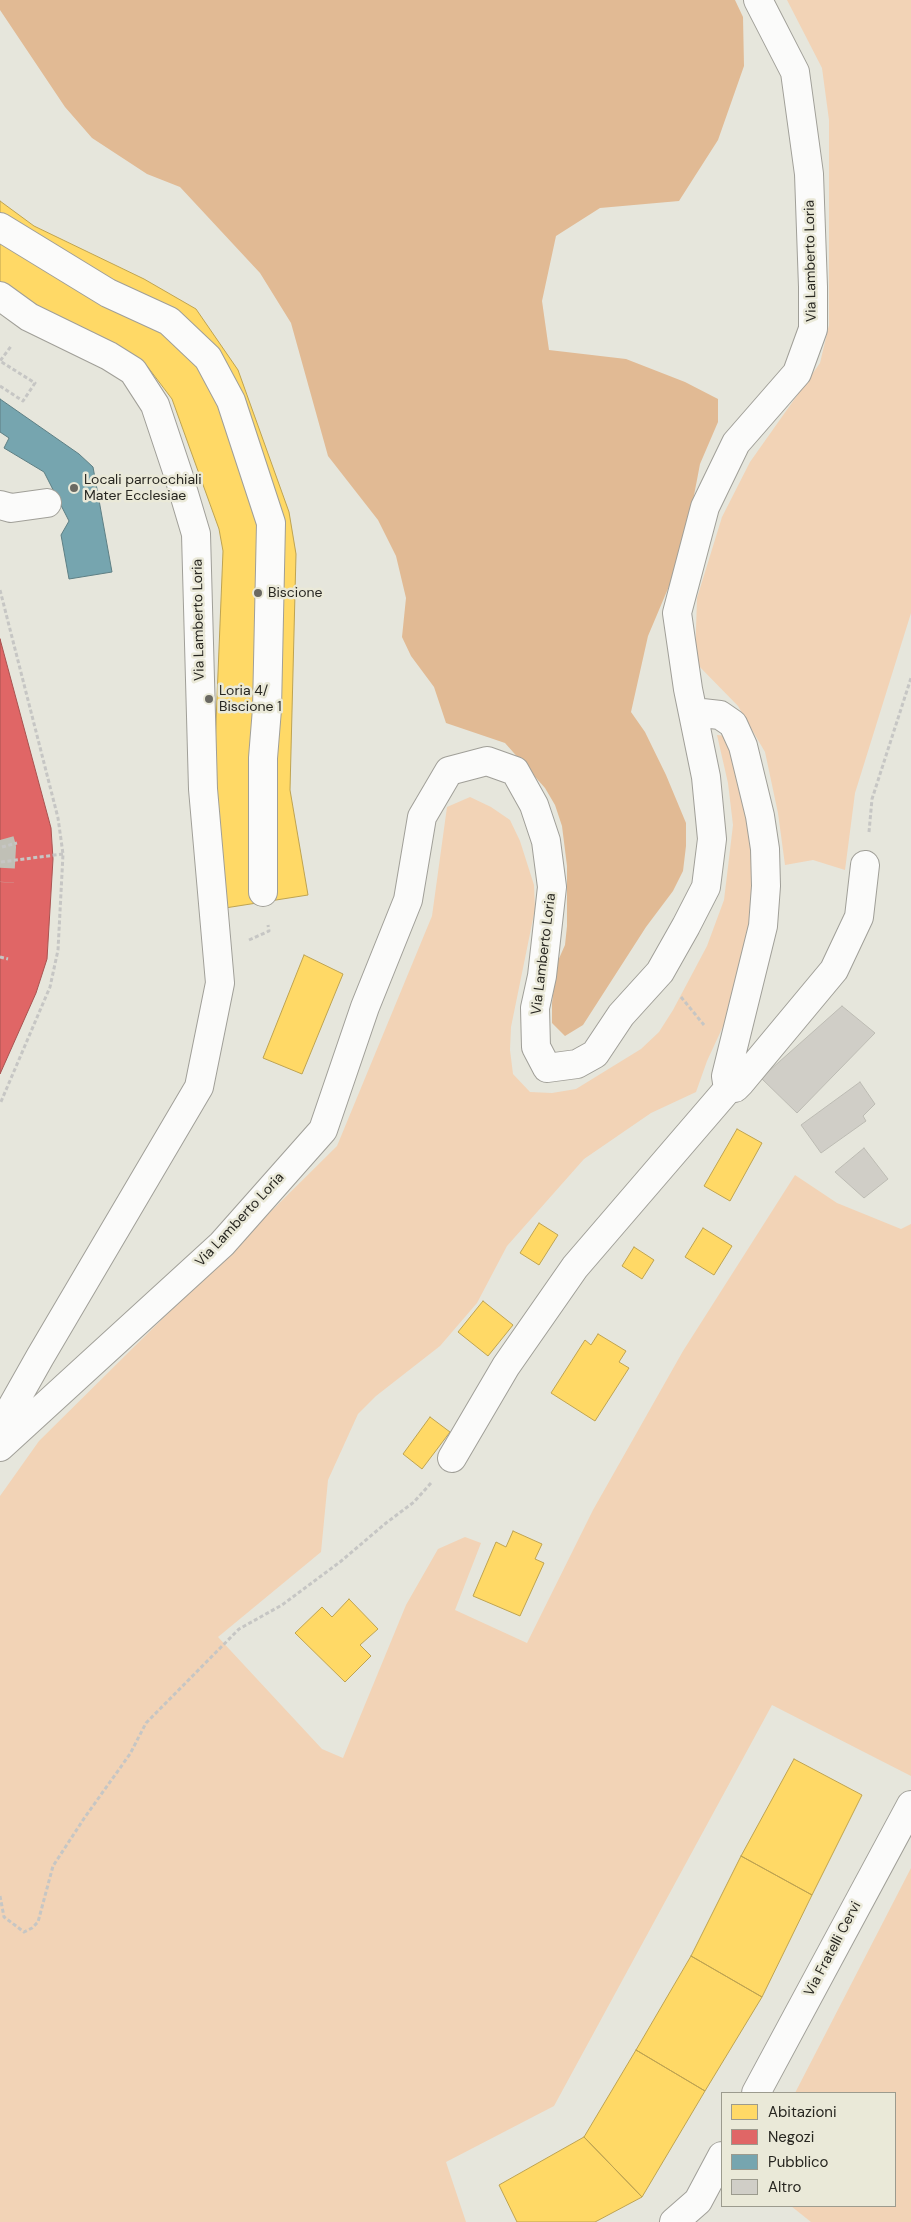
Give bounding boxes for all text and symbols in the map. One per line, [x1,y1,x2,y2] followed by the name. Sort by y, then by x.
[802,200,820,322] street label: Via Lamberto Loria
[84,472,202,504] place label: Locali parrocchiali Mater Ecclesiae
[68,482,80,494] marker: Locali parrocchiali Mater Ecclesiae
[190,559,208,681] street label: Via Lamberto Loria
[268,585,322,601] place label: Biscione
[252,587,264,599] marker: Biscione
[219,683,282,716] place label: Loria 4/ Biscione 1
[203,693,215,705] marker: Loria 4/ Biscione 1
[528,892,560,1016] street label: Via Lamberto Loria
[192,1170,288,1270] street label: Via Lamberto Loria
[801,1899,865,1999] street label: Via Fratelli Cervi
[721,2092,896,2207] legend
[768,2102,837,2122] text: Abitazioni
[768,2127,814,2147] text: Negozi
[768,2152,829,2172] text: Pubblico
[768,2177,801,2197] text: Altro

